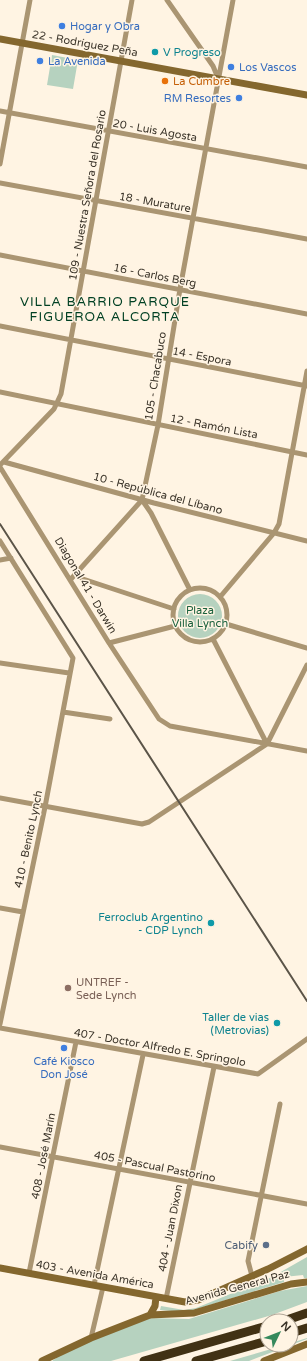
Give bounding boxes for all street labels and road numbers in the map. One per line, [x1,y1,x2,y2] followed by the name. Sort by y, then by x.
[31,28,139,59] street label: 22 - Rodríguez Peña
[66,108,109,282] street label: 109 - Nuestra Señora del Rosario
[112,117,198,144] street label: 20 - Luis Agosta
[118,190,192,215] street label: 18 - Murature
[112,261,198,290] street label: 16 - Carlos Berg
[142,330,169,421] street label: 105 - Chacabuco
[171,344,233,369] street label: 14 - Espora
[169,412,259,441] street label: 12 - Ramón Lista
[92,470,224,517] street label: 10 - República del Líbano
[52,535,119,636] street label: Diagonal 41 - Darwin
[12,789,45,889] street label: 410 - Benito Lynch
[73,1026,247,1069] street label: 407 - Doctor Alfredo E. Springolo
[29,1112,58,1200] street label: 408 - José Marín
[93,1148,217,1185] street label: 405 - Pascual Pastorino
[156,1183,185,1273] street label: 404 - Juan Dixon
[35,1258,155,1291] street label: 403 - Avenida América
[184,1267,291,1308] street label: Avenida General Paz

